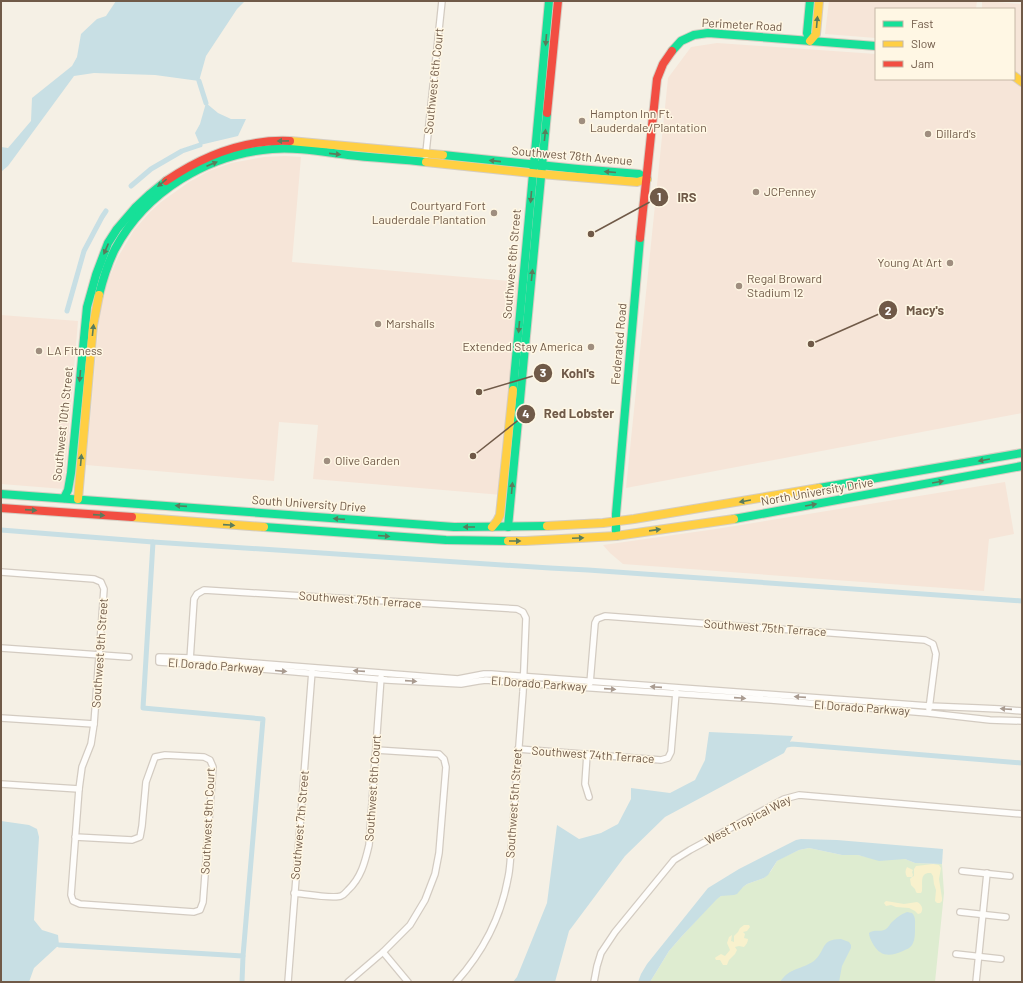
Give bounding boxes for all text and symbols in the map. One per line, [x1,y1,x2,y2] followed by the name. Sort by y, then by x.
[875,8,1015,80] legend
[701,15,783,33] street label: Perimeter Road
[814,16,820,28] one-way arrow
[911,16,934,30] text: Fast
[420,27,446,135] street label: Southwest 6th Court
[542,34,549,46] one-way arrow
[911,36,936,50] text: Slow
[911,56,934,70] text: Jam
[590,106,707,134] place label: Hampton Inn Ft. Lauderdale/Plantation
[577,116,587,126] marker: Hampton Inn Ft. Lauderdale/Plantation
[936,126,976,140] place label: Dillard's
[542,129,548,141] one-way arrow
[923,129,933,139] marker: Dillard's
[276,138,289,144] one-way arrow
[511,143,633,167] street label: Southwest 78th Avenue
[329,150,341,157] one-way arrow
[489,158,501,164] one-way arrow
[206,160,218,167] one-way arrow
[604,168,616,175] one-way arrow
[157,178,168,187] one-way arrow
[764,184,816,198] place label: JCPenney
[649,185,705,210] callout: IRS
[751,187,761,197] marker: JCPenney
[657,189,661,203] text: 1
[677,189,697,205] text: IRS
[527,191,534,203] one-way arrow
[372,198,486,226] place label: Courtyard Fort Lauderdale Plantation
[489,208,499,218] marker: Courtyard Fort Lauderdale Plantation
[499,208,523,319] street label: Southwest 6th Street
[102,244,108,256] one-way arrow
[878,255,942,269] place label: Young At Art
[945,258,955,268] marker: Young At Art
[529,269,536,281] one-way arrow
[747,271,822,299] place label: Regal Broward Stadium 12
[734,281,744,291] marker: Regal Broward Stadium 12
[878,298,952,323] callout: Macy's
[607,302,629,385] street label: Federated Road
[906,302,944,318] text: Macy's
[885,303,892,317] text: 2
[386,316,435,330] place label: Marshalls
[373,319,383,329] marker: Marshalls
[515,321,522,333] one-way arrow
[90,324,96,336] one-way arrow
[462,339,583,353] place label: Extended Stay America
[586,342,596,352] marker: Extended Stay America
[47,343,103,357] place label: LA Fitness
[34,346,44,356] marker: LA Fitness
[533,361,603,386] callout: Kohl's
[540,365,546,379] text: 3
[561,365,595,381] text: Kohl's
[49,366,75,482] street label: Southwest 10th Street
[77,370,84,382] one-way arrow
[516,401,622,426] callout: Red Lobster
[544,405,614,421] text: Red Lobster
[522,406,530,420] text: 4
[335,453,400,467] place label: Olive Garden
[78,454,85,466] one-way arrow
[322,456,332,466] marker: Olive Garden
[977,457,990,463] one-way arrow
[760,474,874,508] street label: North University Drive
[932,478,945,484] one-way arrow
[508,482,515,494] one-way arrow
[251,492,367,514] street label: South University Drive
[739,499,751,505] one-way arrow
[804,502,817,508] one-way arrow
[175,503,187,510] one-way arrow
[25,507,37,514] one-way arrow
[93,512,105,519] one-way arrow
[333,515,345,522] one-way arrow
[223,521,235,528] one-way arrow
[462,524,475,530] one-way arrow
[649,527,661,533] one-way arrow
[378,533,390,539] one-way arrow
[572,534,584,541] one-way arrow
[509,538,522,544] one-way arrow
[298,588,422,610] street label: Southwest 75th Terrace
[88,597,110,708] street label: Southwest 9th Street
[703,616,827,638] street label: Southwest 75th Terrace
[168,655,265,675] street label: El Dorado Parkway
[275,668,288,675] one-way arrow
[353,668,365,675] one-way arrow
[491,673,588,693] street label: El Dorado Parkway
[405,678,417,685] one-way arrow
[650,683,662,690] one-way arrow
[604,686,616,693] one-way arrow
[794,693,806,700] one-way arrow
[734,695,746,702] one-way arrow
[814,697,911,717] street label: El Dorado Parkway
[1000,706,1012,713] one-way arrow
[361,734,383,842] street label: Southwest 6th Court
[531,743,655,765] street label: Southwest 74th Terrace
[502,748,524,858] street label: Southwest 5th Street
[197,767,217,875] street label: Southwest 9th Court
[287,770,311,880] street label: Southwest 7th Street
[702,791,793,847] street label: West Tropical Way

